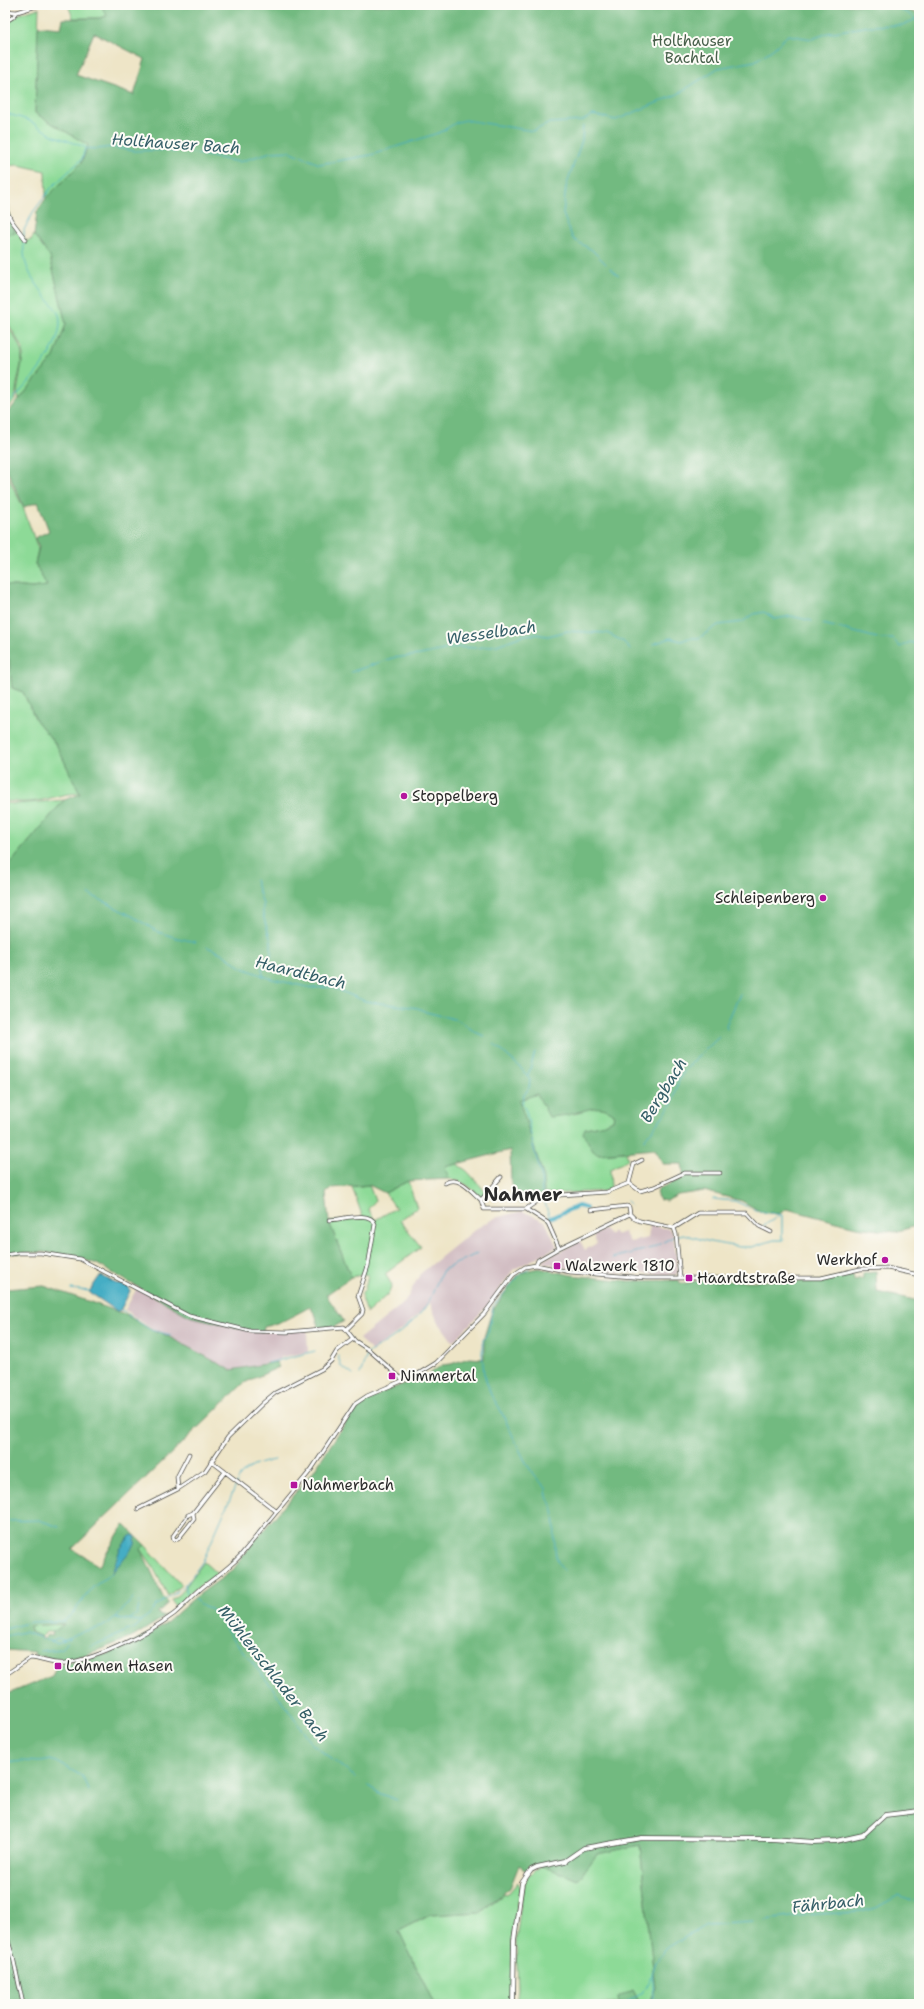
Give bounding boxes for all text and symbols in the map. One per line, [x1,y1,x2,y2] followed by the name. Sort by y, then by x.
[652,31,732,68] park label: Holthauser Bachtal
[111,129,241,158] water label: Holthauser Bach
[445,616,537,649] water label: Wesselbach
[412,786,498,806] place label: Stoppelberg
[399,791,409,801] marker: Stoppelberg
[715,888,815,908] place label: Schleipenberg
[818,893,828,903] marker: Schleipenberg
[253,951,348,994] water label: Haardtbach
[635,1054,692,1127] water label: Bergbach
[483,1182,563,1207] district label: Nahmer
[817,1250,878,1270] place label: Werkhof
[880,1255,890,1265] marker: Werkhof
[565,1256,675,1276] place label: Walzwerk 1810
[552,1261,562,1271] marker: Walzwerk 1810
[697,1268,796,1288] place label: Haardtstraße
[684,1273,694,1283] marker: Haardtstraße
[400,1366,476,1386] place label: Nimmertal
[387,1371,397,1381] marker: Nimmertal
[302,1475,394,1495] place label: Nahmerbach
[289,1480,299,1490] marker: Nahmerbach
[214,1601,334,1746] water label: Mühlenschlader Bach
[66,1656,173,1676] place label: Lahmen Hasen
[53,1661,63,1671] marker: Lahmen Hasen
[791,1889,865,1918] water label: Fährbach

